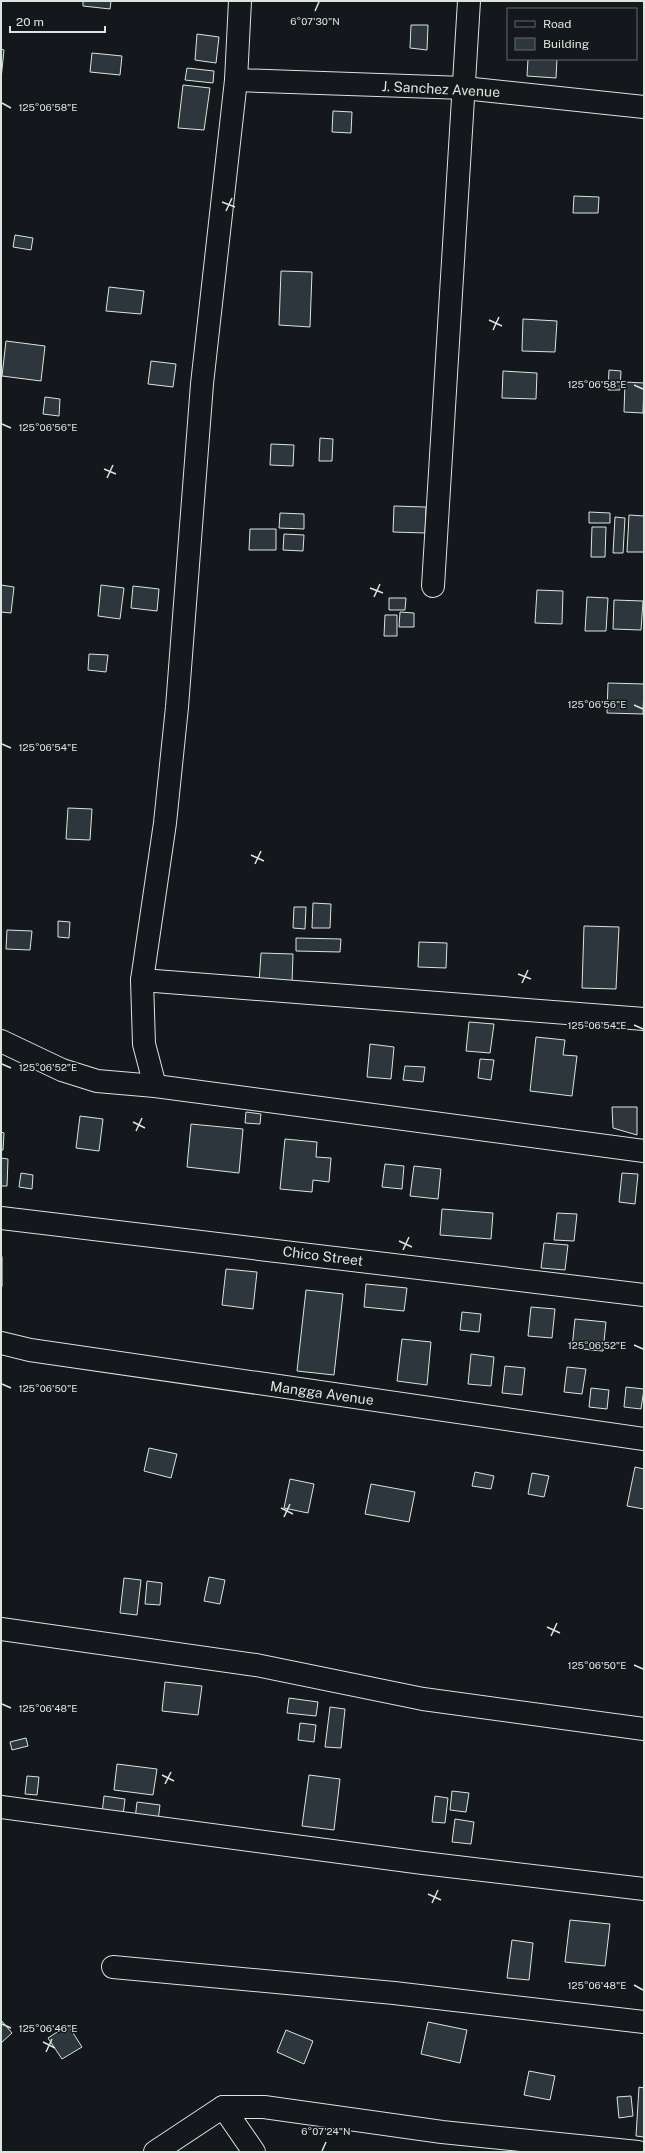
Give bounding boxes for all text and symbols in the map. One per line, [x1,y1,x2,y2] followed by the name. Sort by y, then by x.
[10,8,105,34] scale bar
[507,8,637,60] legend
[16,15,44,29] text: 20 m
[290,15,340,27] text: 6°07'30"N
[543,17,571,31] text: Road
[543,37,589,51] text: Building
[381,78,501,100] street label: J. Sanchez Avenue
[18,101,78,113] text: 125°06'58"E
[567,378,627,390] text: 125°06'58"E
[19,421,77,433] text: 125°06'56"E
[568,698,626,710] text: 125°06'56"E
[19,741,77,753] text: 125°06'54"E
[568,1019,626,1031] text: 125°06'54"E
[19,1061,77,1073] text: 125°06'52"E
[282,1243,364,1269] street label: Chico Street
[568,1339,626,1351] text: 125°06'52"E
[269,1378,375,1408] street label: Mangga Avenue
[19,1382,77,1394] text: 125°06'50"E
[568,1659,626,1671] text: 125°06'50"E
[18,1702,78,1714] text: 125°06'48"E
[567,1979,627,1991] text: 125°06'48"E
[19,2022,77,2034] text: 125°06'46"E
[301,2125,351,2137] text: 6°07'24"N

